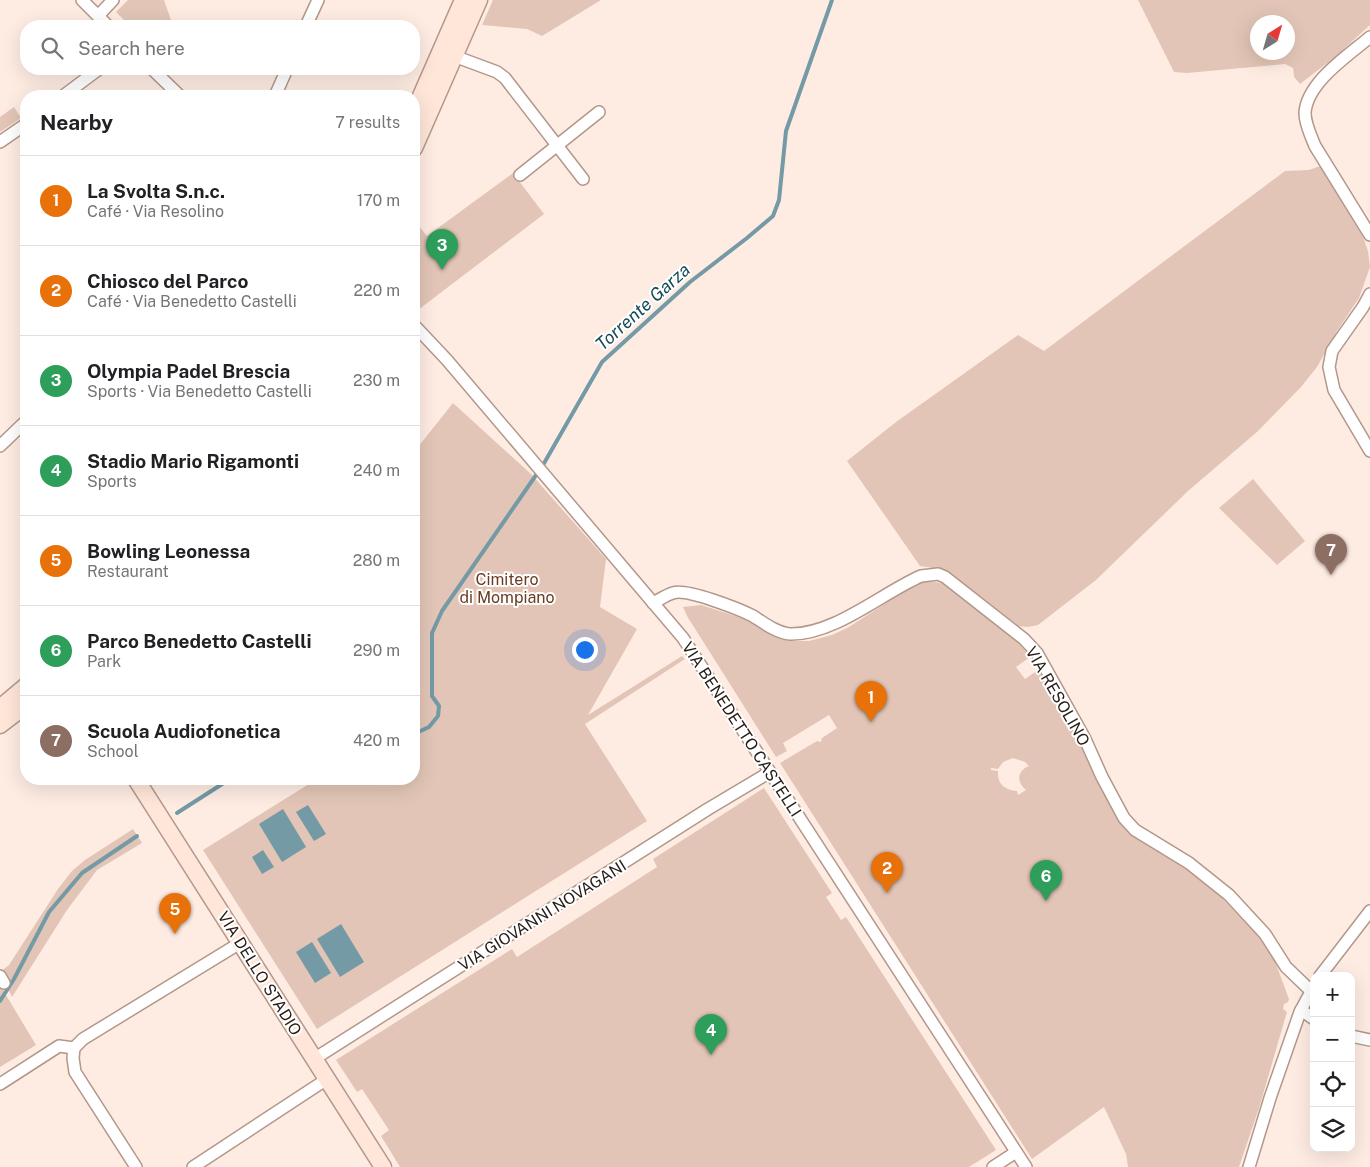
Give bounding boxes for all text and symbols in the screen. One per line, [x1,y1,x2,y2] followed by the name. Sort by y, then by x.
[1250,15,1295,60] north arrow
[20,20,420,75] search box
[38,34,66,62] icon: search
[78,37,185,59] text: Search here
[40,110,113,135] text: Nearby
[335,113,400,132] text: 7 results
[87,180,225,202] text: La Svolta S.n.c.
[53,191,59,210] text: 1
[357,191,400,210] text: 170 m
[87,202,224,221] text: Café · Via Resolino
[426,229,458,270] pin: 3
[591,259,694,354] water label: Torrente Garza
[87,270,248,292] text: Chiosco del Parco
[51,281,61,300] text: 2
[353,281,400,300] text: 220 m
[87,292,297,311] text: Café · Via Benedetto Castelli
[87,360,290,382] text: Olympia Padel Brescia
[51,371,61,390] text: 3
[353,371,400,390] text: 230 m
[87,382,312,401] text: Sports · Via Benedetto Castelli
[87,450,299,472] text: Stadio Mario Rigamonti
[51,461,61,480] text: 4
[353,461,400,480] text: 240 m
[87,472,137,491] text: Sports
[1315,534,1347,575] pin: 7
[87,540,250,562] text: Bowling Leonessa
[51,551,61,570] text: 5
[353,551,400,570] text: 280 m
[87,562,169,581] text: Restaurant
[459,570,555,607] park label: Cimitero di Mompiano
[87,630,312,652] text: Parco Benedetto Castelli
[572,637,598,663] your location
[678,638,805,820] street label: VIA BENEDETTO CASTELLI
[51,641,61,660] text: 6
[353,641,400,660] text: 290 m
[1022,643,1094,749] street label: VIA RESOLINO
[87,652,121,671] text: Park
[855,681,887,722] pin: 1
[87,720,280,742] text: Scuola Audiofonetica
[51,731,61,750] text: 7
[353,731,400,750] text: 420 m
[87,742,138,761] text: School
[871,852,903,893] pin: 2
[455,856,630,975] street label: VIA GIOVANNI NOVAGANI
[1030,860,1062,901] pin: 6
[159,893,191,934] pin: 5
[214,908,305,1039] street label: VIA DELLO STADIO
[1310,972,1355,1152] map controls
[1310,972,1355,1017] button: +
[695,1014,727,1055] pin: 4
[1310,1017,1355,1062] button: −
[1310,1062,1355,1107] button: locate
[1310,1107,1355,1152] button: layers

